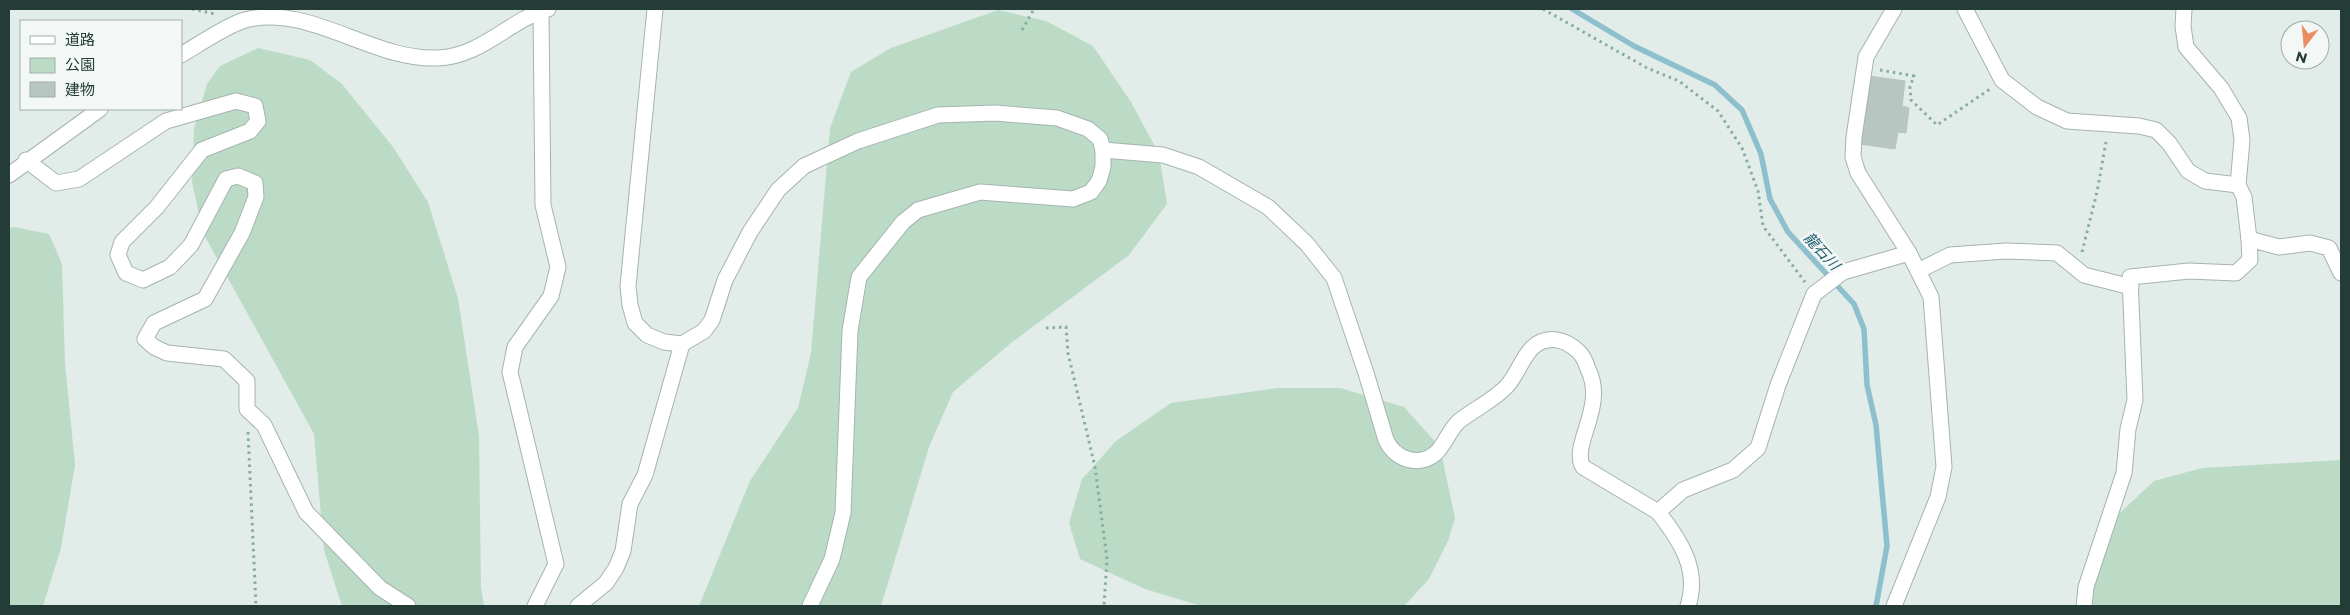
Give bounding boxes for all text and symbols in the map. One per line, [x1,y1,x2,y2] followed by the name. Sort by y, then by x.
[20,20,182,110] legend
[2280,20,2330,70] north arrow
[65,30,95,49] text: 道路
[2293,47,2309,68] text: N
[65,55,95,74] text: 公園
[65,80,95,99] text: 建物
[1800,228,1846,275] water label: 龍石川

